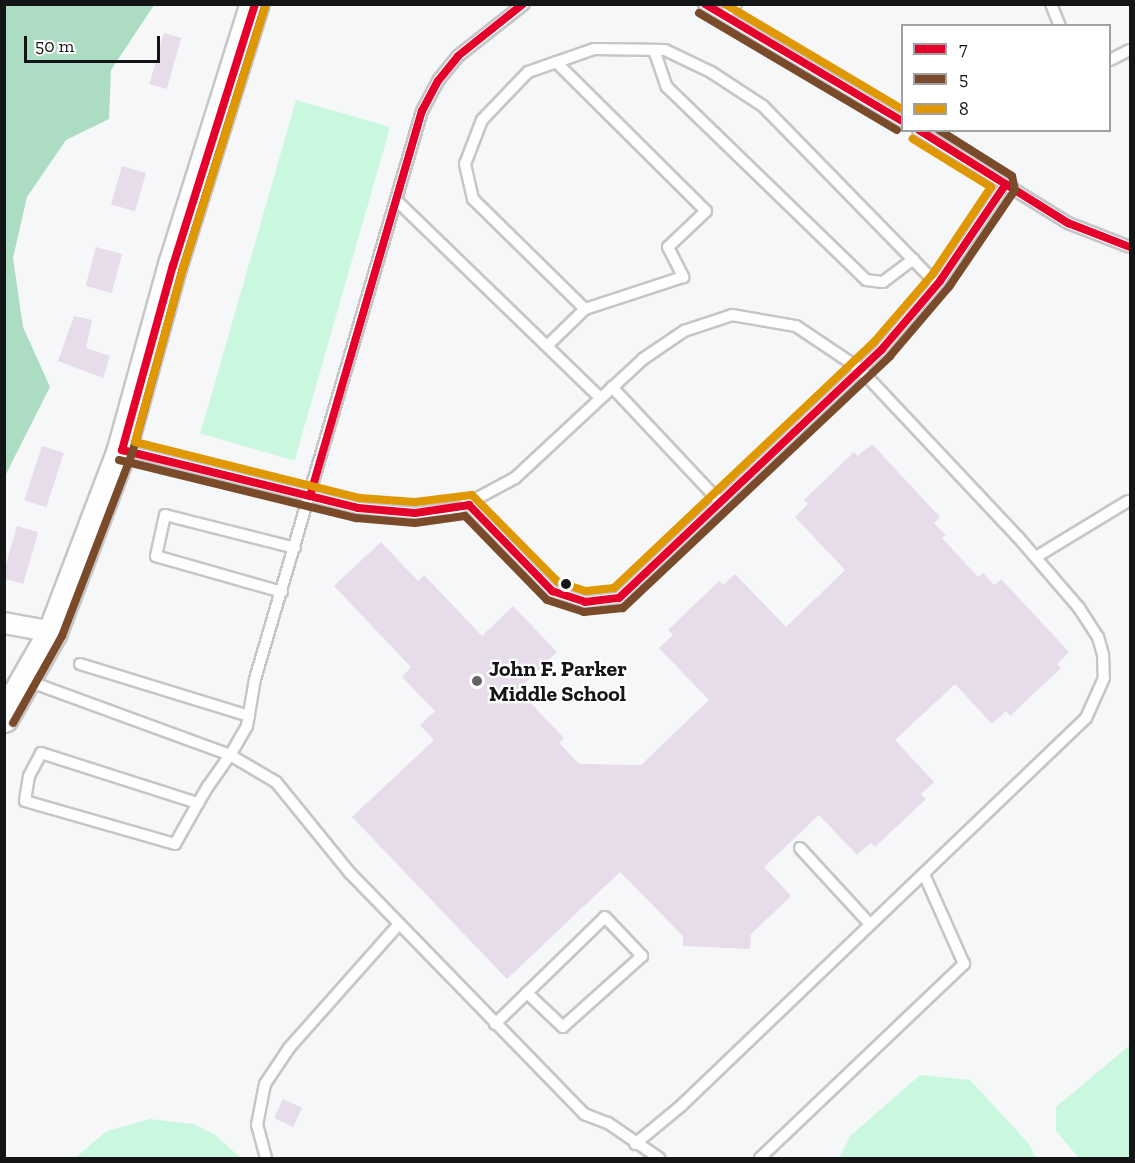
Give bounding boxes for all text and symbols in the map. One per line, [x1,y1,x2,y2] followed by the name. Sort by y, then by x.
[27,24,164,62] scale bar
[901,24,1111,132] legend
[35,35,74,57] text: 50 m
[959,38,967,60] text: 7
[959,68,968,90] text: 5
[959,98,969,120] text: 8
[560,578,572,590] unlabelled marker
[489,655,627,706] place label: John F. Parker Middle School
[470,674,484,688] marker: John F. Parker Middle School

